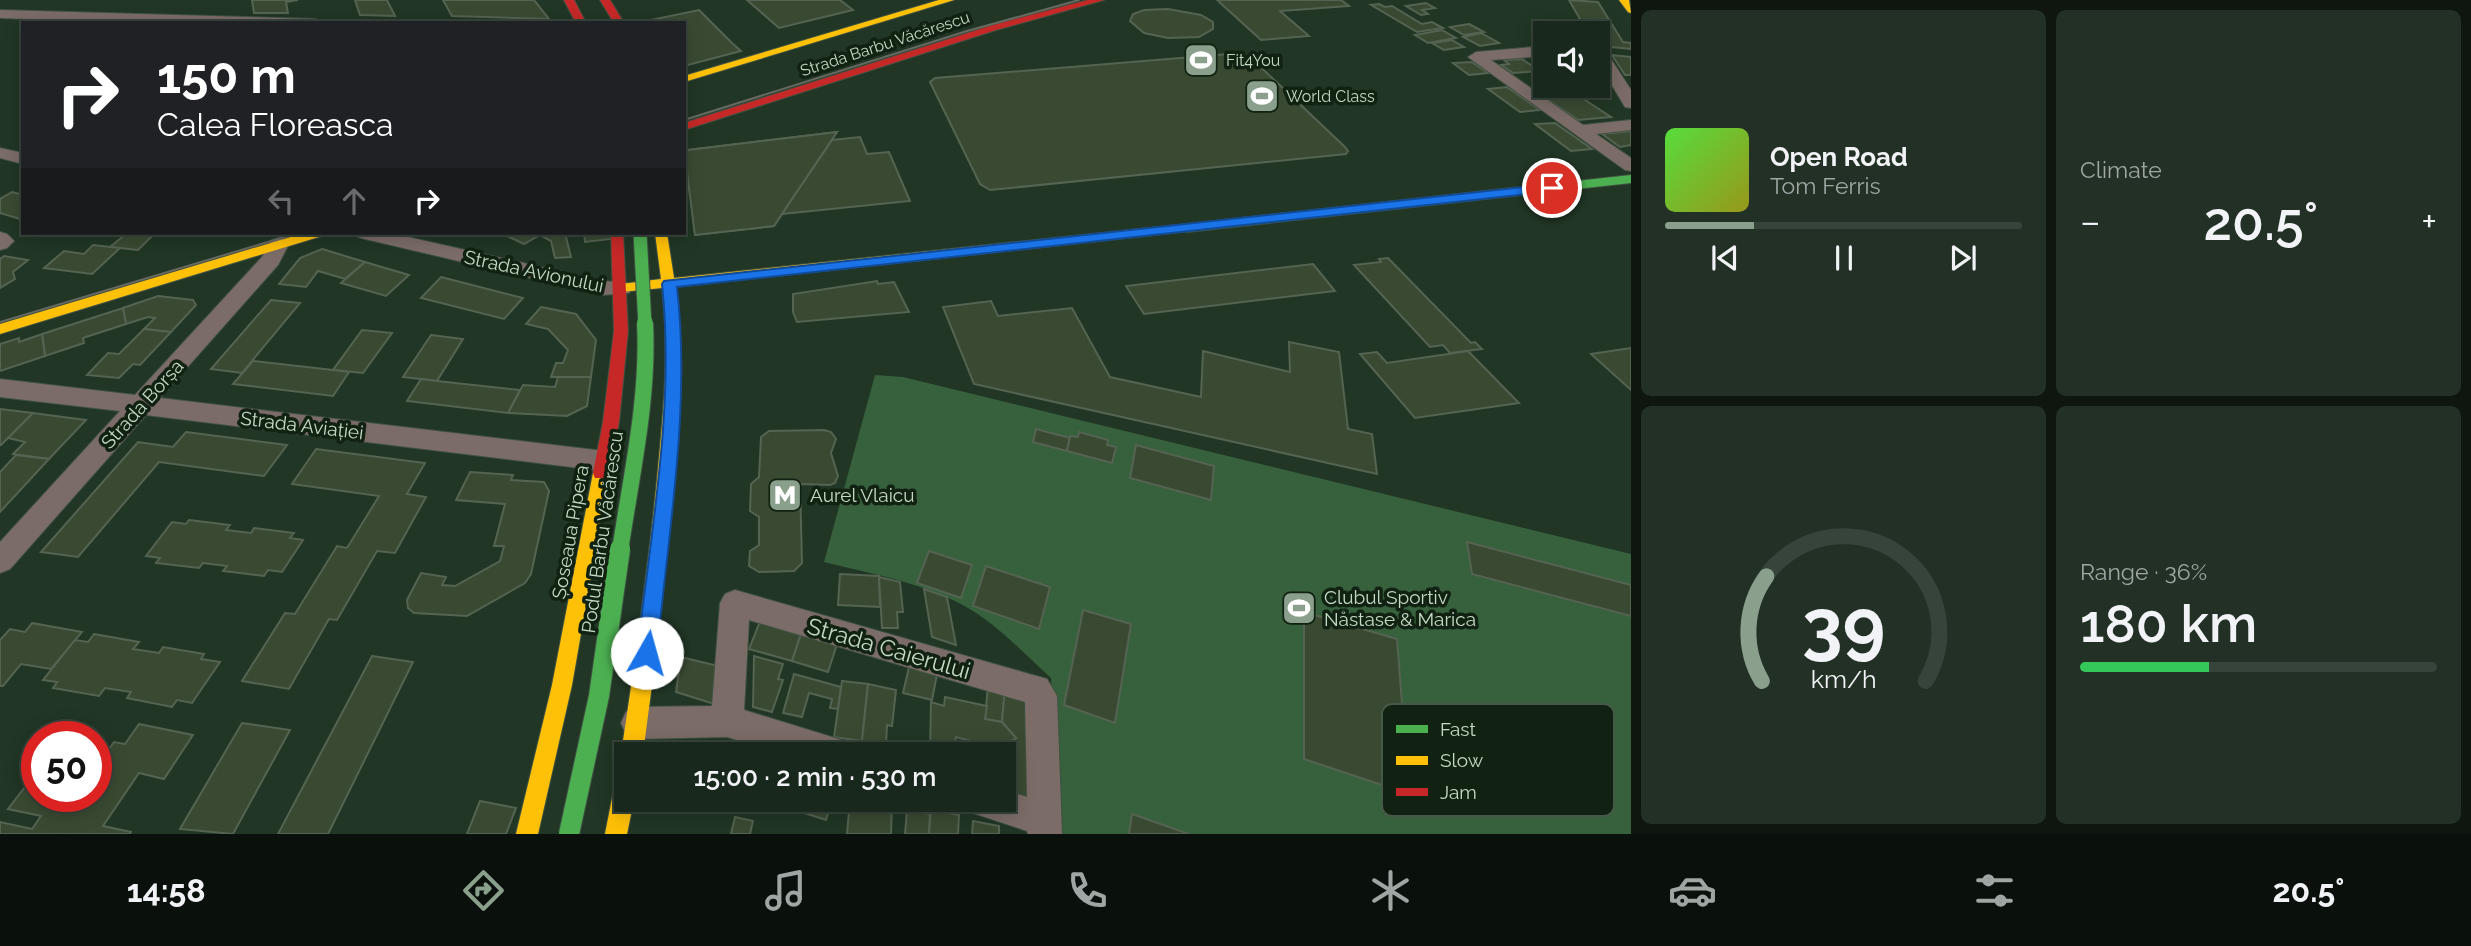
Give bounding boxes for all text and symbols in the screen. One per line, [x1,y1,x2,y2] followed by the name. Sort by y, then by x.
[798,8,972,80] street label: Strada Barbu Văcărescu
[1533,21,1610,98] map controls
[1533,21,1610,98] button: sound
[1182,41,1220,79] sports icon: Fit4You
[157,47,296,104] text: 150 m
[42,49,133,140] icon: right
[1226,51,1280,70] place label: Fit4You
[1243,77,1281,115] sports icon: World Class
[1286,87,1375,106] place label: World Class
[157,106,393,143] text: Calea Floreasca
[1770,142,1908,172] text: Open Road
[2080,156,2162,183] text: Climate
[1522,158,1582,218] pin
[1533,169,1571,207] icon: arrive
[1770,172,1881,199] text: Tom Ferris
[262,182,300,220] icon: left
[335,182,373,220] icon: ahead
[408,182,446,220] icon: right
[2204,191,2318,252] text: 20.5°
[2080,199,2100,244] text: −
[2421,199,2437,244] text: +
[1706,239,1744,277] icon: previous
[1825,239,1863,277] icon: pause
[1944,239,1982,277] icon: next
[462,245,606,297] street label: Strada Avionului
[96,355,188,453] street label: Strada Borșa
[239,407,365,443] street label: Strada Aviației
[577,430,627,634] street label: Podul Barbu Văcărescu
[547,463,593,601] street label: Șoseaua Pipera
[766,476,804,514] metro station icon: Aurel Vlaicu
[810,484,915,506] place label: Aurel Vlaicu
[2080,558,2207,585] text: Range · 36%
[1802,583,1885,668] text: 39
[1324,586,1476,630] place label: Clubul Sportiv Năstase & Marica
[1280,589,1318,627] sports icon: Clubul Sportiv Năstase & Marica
[2080,593,2257,654] text: 180 km
[804,612,974,684] street label: Strada Caierului
[610,616,684,690] position arrow
[1811,664,1876,694] text: km/h
[1382,704,1614,816] legend
[1440,718,1476,740] text: Fast
[21,721,112,812] speed limit sign: 50
[1440,749,1484,771] text: Slow
[694,762,936,792] text: 15:00 · 2 min · 530 m
[1440,781,1477,803] text: Jam
[459,866,508,915] icon: directions
[761,866,810,915] icon: music
[1063,866,1112,915] icon: phone
[1366,866,1415,915] icon: climate
[1668,866,1717,915] icon: car
[1970,866,2019,915] icon: filters
[127,872,206,909] text: 14:58
[2273,872,2344,909] text: 20.5°

